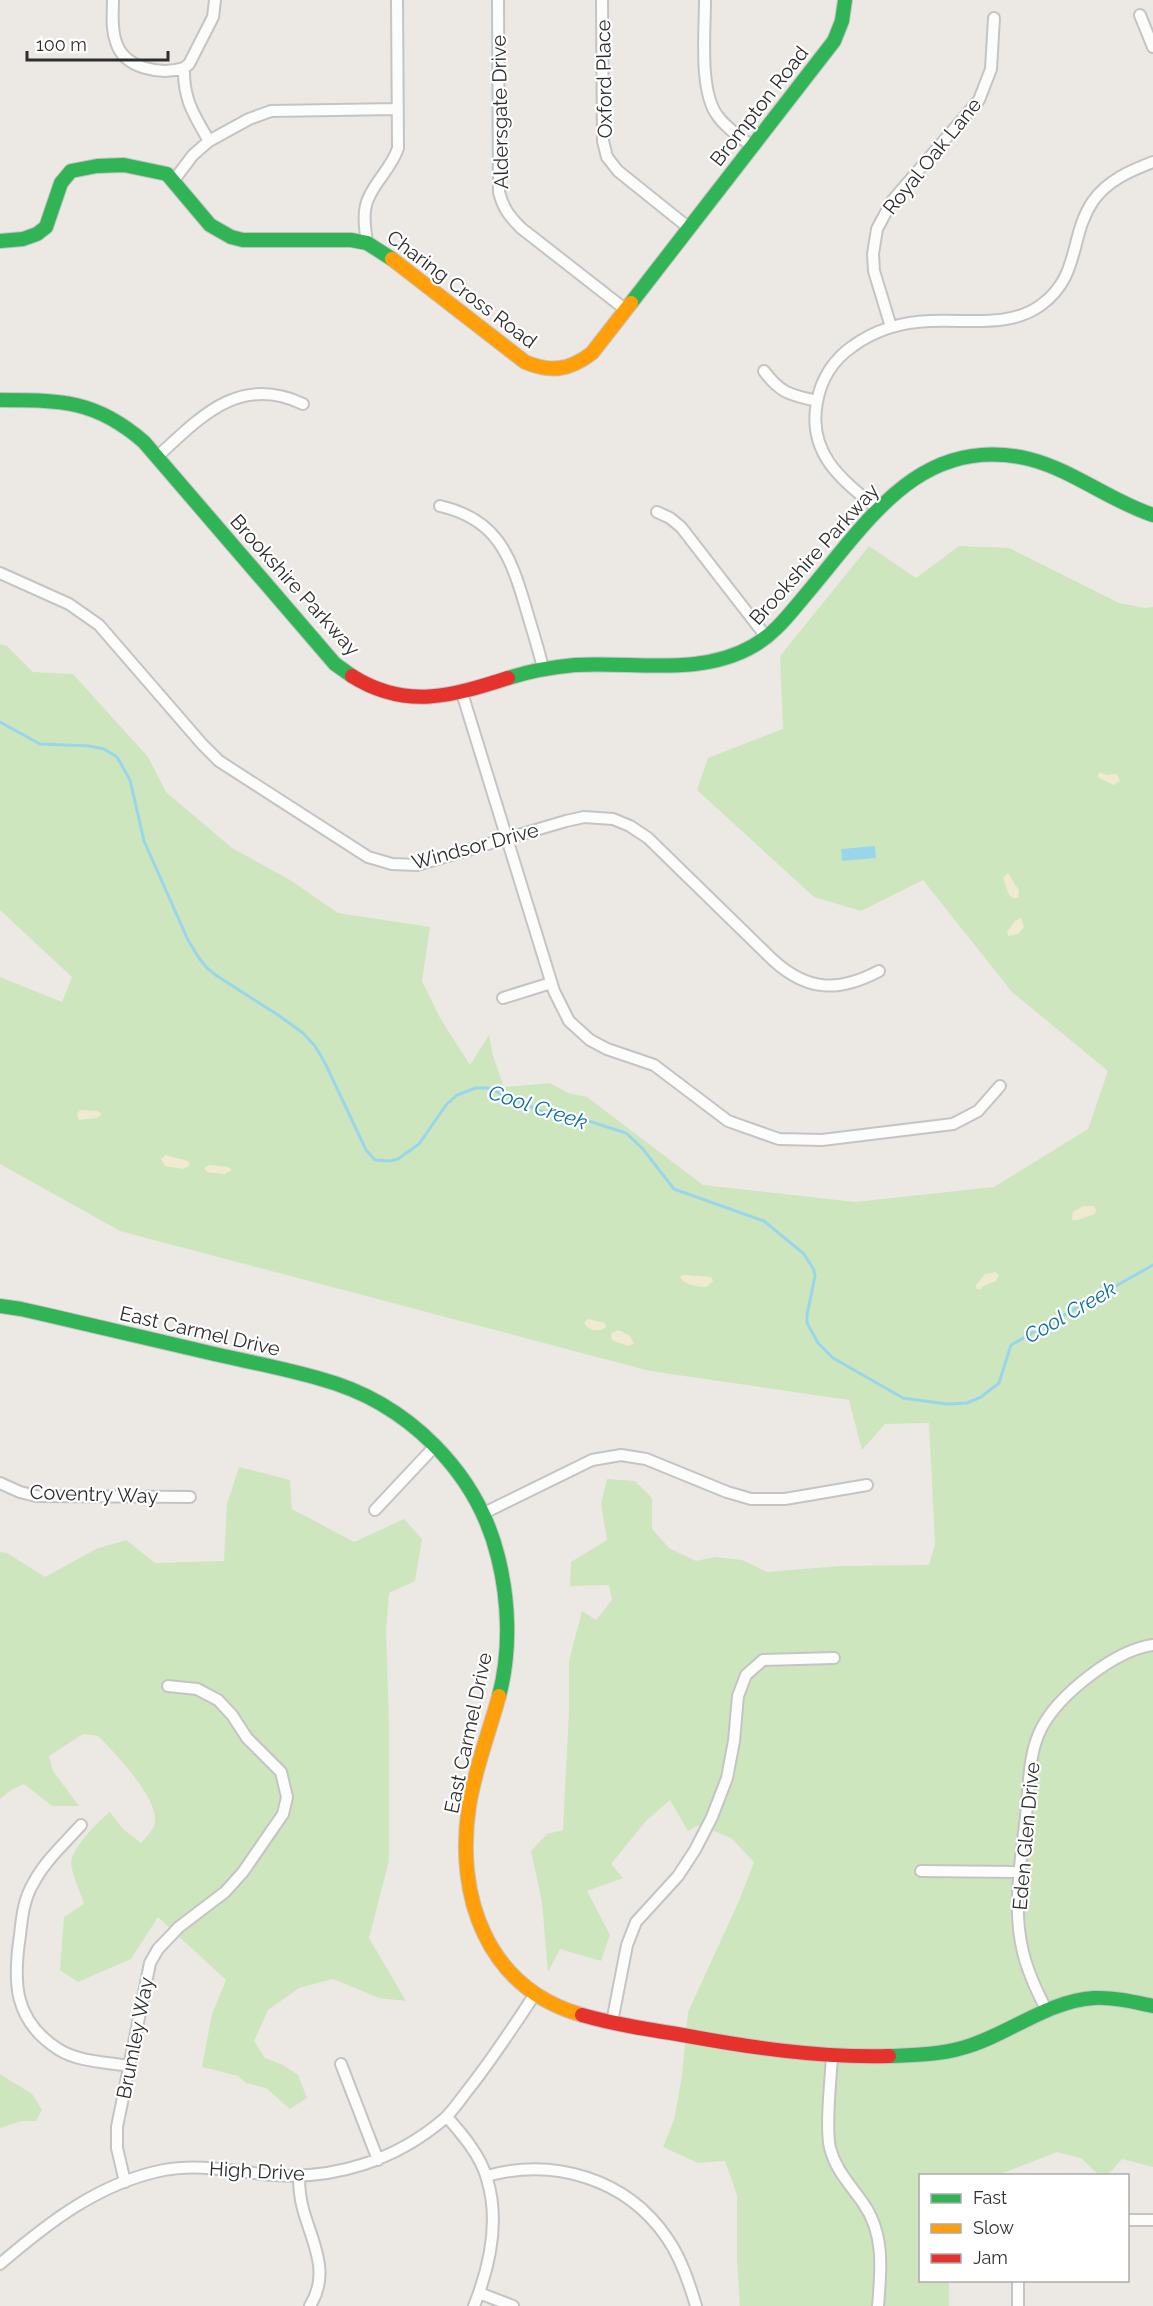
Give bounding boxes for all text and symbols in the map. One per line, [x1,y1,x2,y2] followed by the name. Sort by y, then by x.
[591,19,617,139] street label: Oxford Place
[27,24,168,62] scale bar
[36,34,87,55] text: 100 m
[487,35,513,189] street label: Aldersgate Drive
[705,41,813,171] street label: Brompton Road
[878,93,987,219] street label: Royal Oak Lane
[382,225,542,353] street label: Charing Cross Road
[744,478,884,630] street label: Brookshire Parkway
[225,509,365,661] street label: Brookshire Parkway
[409,817,541,874] street label: Windsor Drive
[485,1079,591,1135] water label: Cool Creek
[1019,1276,1121,1348] water label: Cool Creek
[117,1301,283,1361] street label: East Carmel Drive
[29,1480,159,1508] street label: Coventry Way
[439,1650,497,1816] street label: East Carmel Drive
[1008,1761,1044,1911] street label: Eden Glen Drive
[111,1975,159,2101] street label: Brumley Way
[208,2157,306,2186] street label: High Drive
[919,2174,1129,2282] legend
[973,2187,1007,2208] text: Fast
[973,2217,1014,2238] text: Slow
[973,2247,1008,2268] text: Jam

